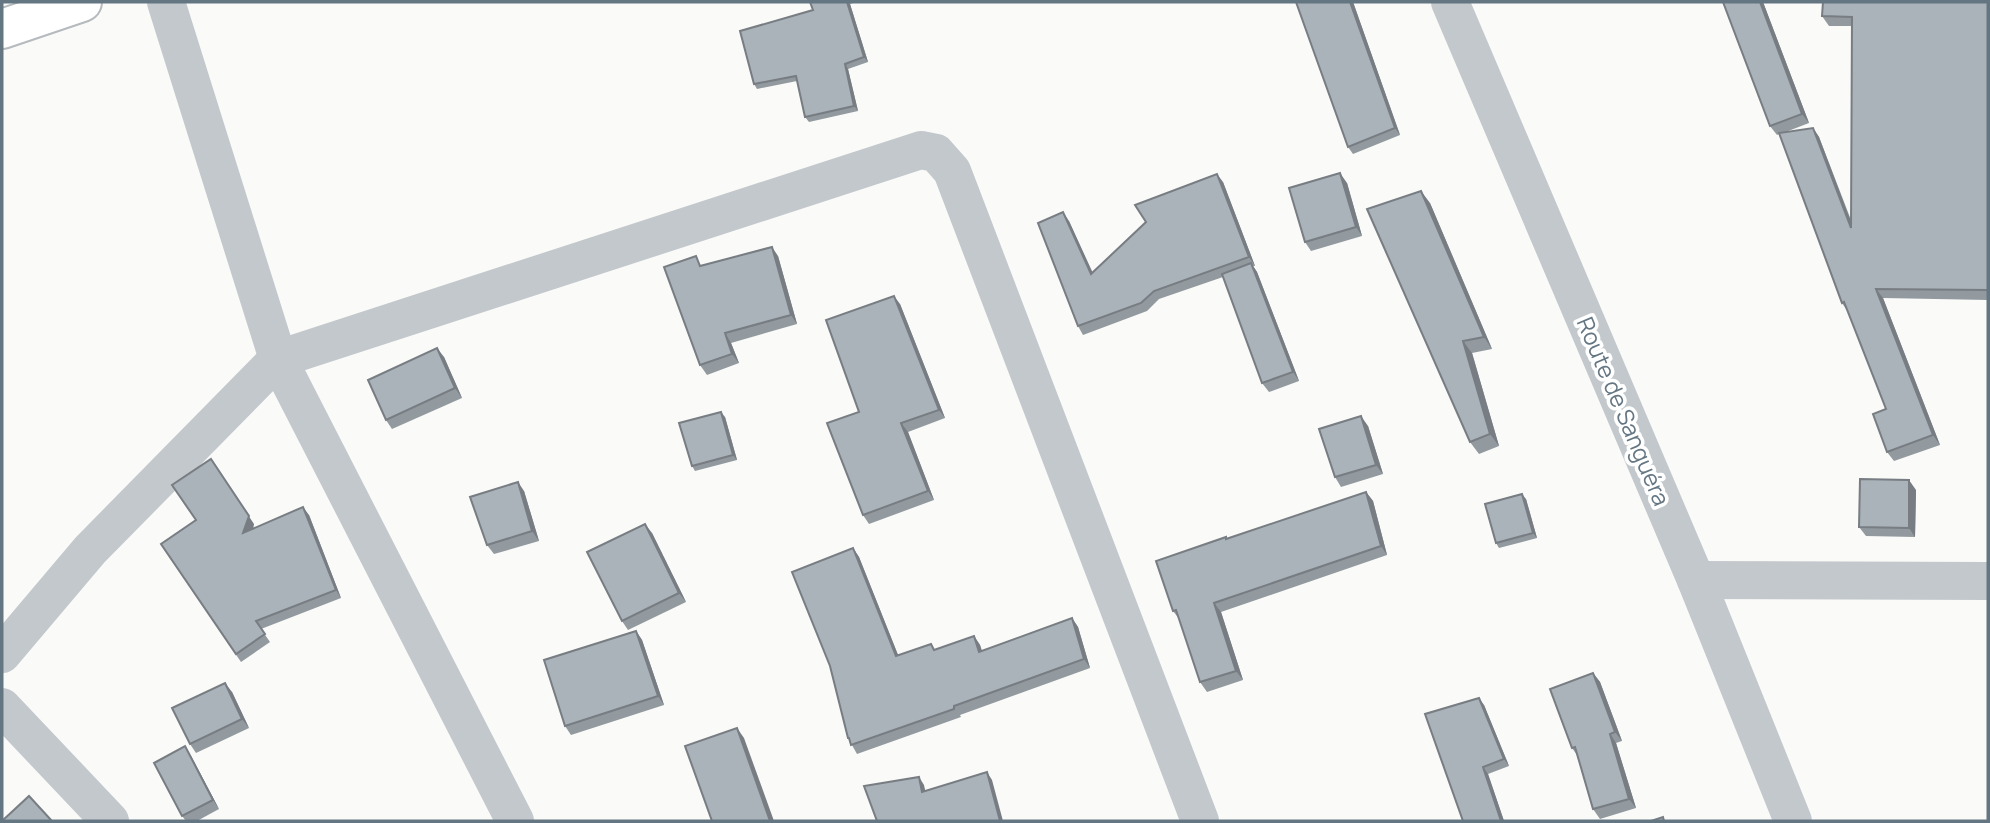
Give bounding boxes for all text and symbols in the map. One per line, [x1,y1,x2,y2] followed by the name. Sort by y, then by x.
[1570,312,1678,510] street label: Route de Sanguéra

